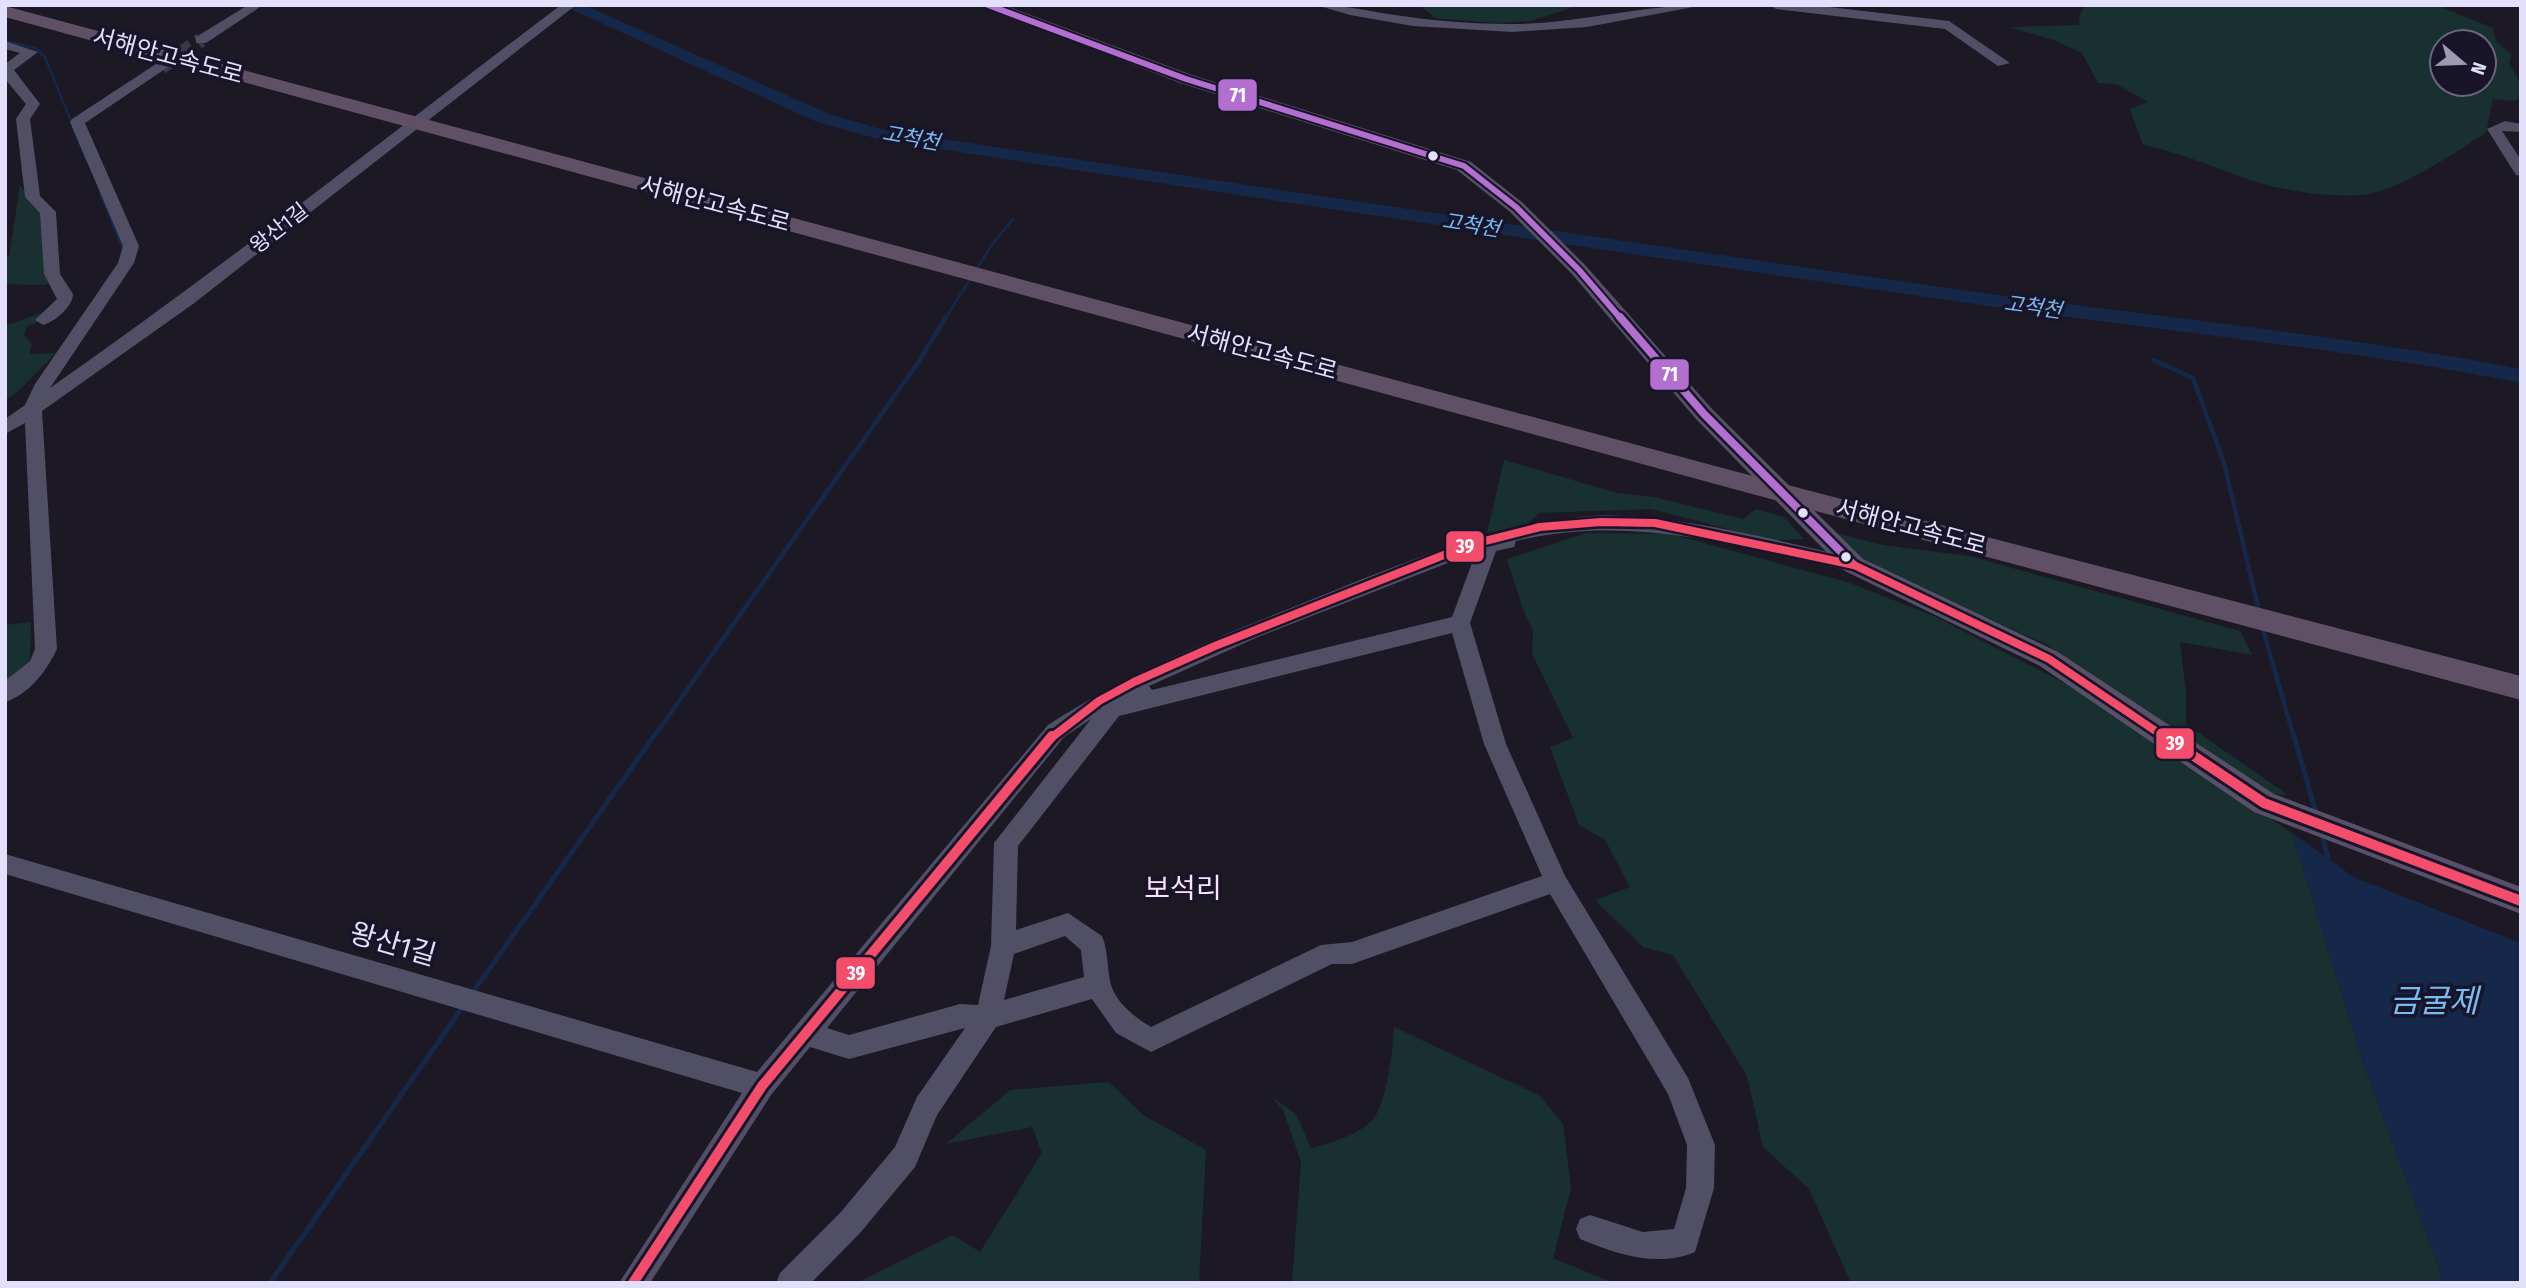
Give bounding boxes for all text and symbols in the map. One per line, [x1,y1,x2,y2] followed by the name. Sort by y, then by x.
[90,22,246,90] street label: 서해안고속도로
[2428,28,2498,98] north arrow
[2466,59,2491,78] text: N
[1217,78,1258,112] line badge: 71
[1230,84,1246,107] text: 71
[880,120,944,156] water label: 고척천
[1426,149,1440,163] unlabelled marker
[637,170,793,238] street label: 서해안고속도로
[245,197,313,259] street label: 왕산1길
[1440,208,1504,243] water label: 고척천
[2002,290,2066,324] water label: 고척천
[1184,318,1340,386] street label: 서해안고속도로
[1649,358,1690,391] line badge: 71
[1662,363,1678,386] text: 71
[1833,493,1989,561] street label: 서해안고속도로
[1796,506,1810,520] unlabelled marker
[1445,530,1485,563] line badge: 39
[1455,535,1474,558] text: 39
[1839,550,1853,564] unlabelled marker
[2155,727,2195,760] line badge: 39
[2165,732,2184,755] text: 39
[1144,872,1222,905] district label: 보석리
[346,916,440,972] street label: 왕산1길
[835,956,876,990] line badge: 39
[846,962,865,985] text: 39
[2390,982,2482,1020] water label: 금굴제

